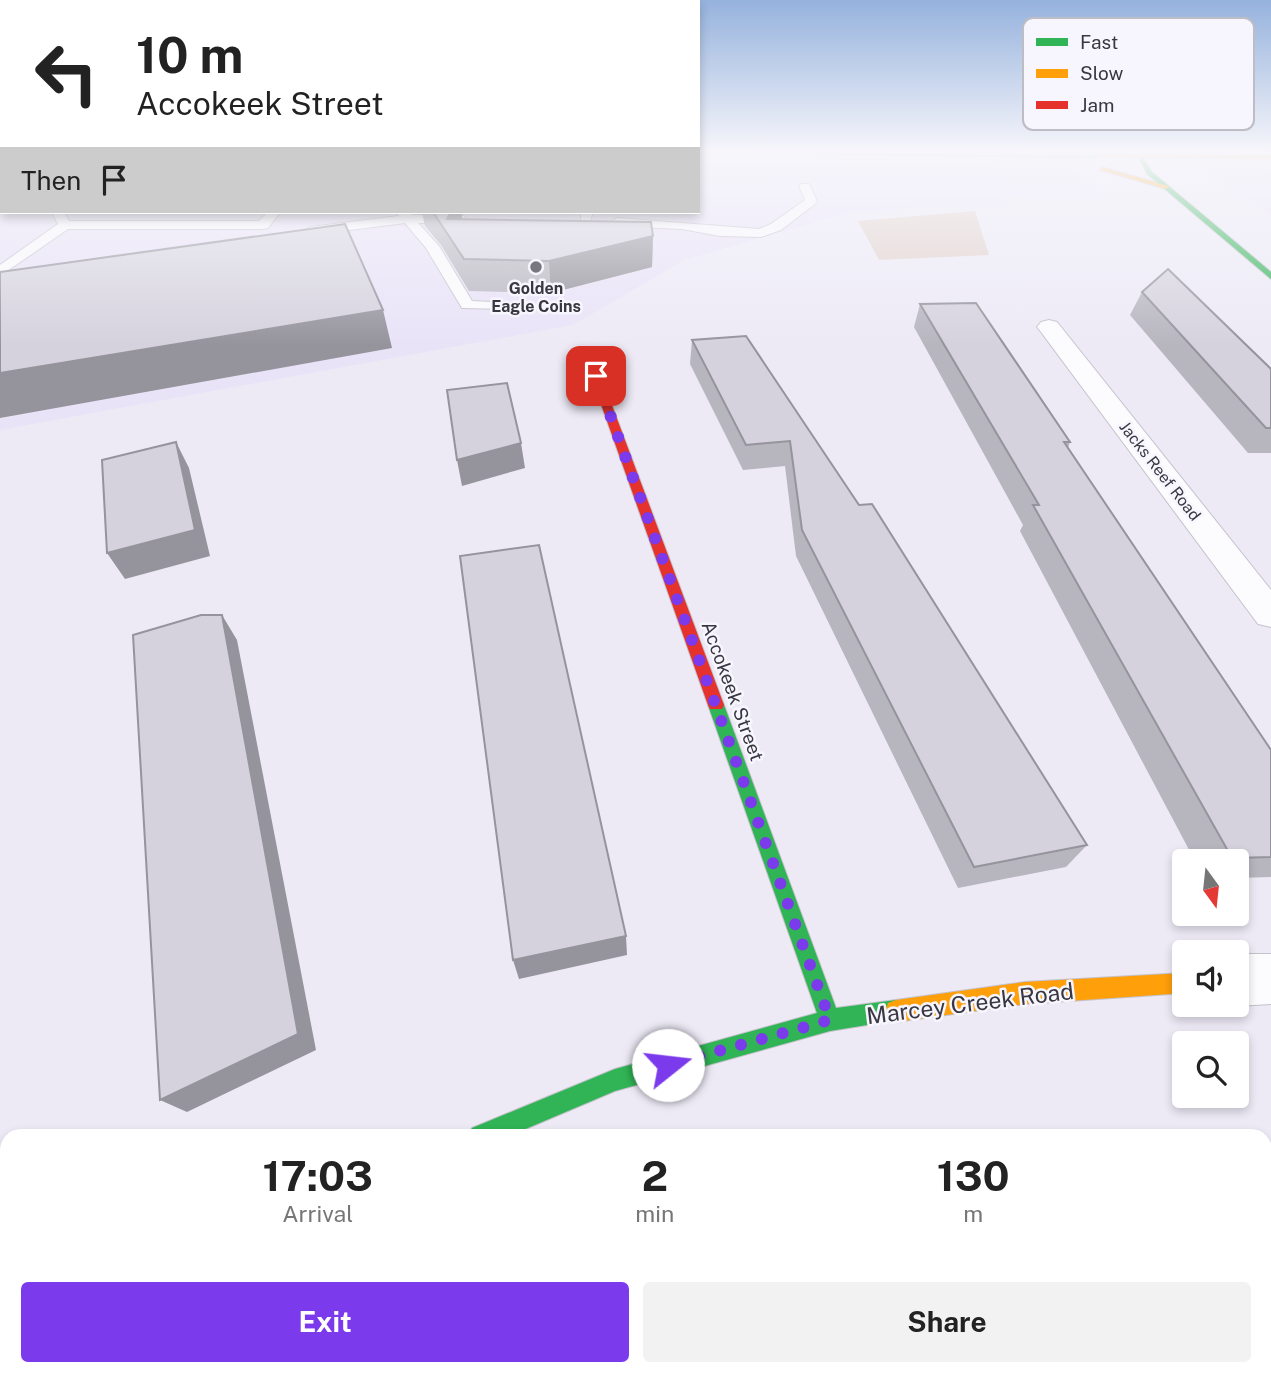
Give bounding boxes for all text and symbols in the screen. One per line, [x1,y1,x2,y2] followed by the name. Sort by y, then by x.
[1023,18,1254,130] legend
[136,26,243,84] text: 10 m
[21,28,112,119] icon: left
[1080,31,1118,53] text: Fast
[1080,62,1124,84] text: Slow
[136,85,384,122] text: Accokeek Street
[1080,94,1114,116] text: Jam
[95,161,133,199] icon: arrive
[21,165,81,196] text: Then
[528,259,544,275] marker: Golden Eagle Coins
[491,279,581,316] place label: Golden Eagle Coins
[566,346,626,406] pin
[577,357,615,395] icon: arrive
[1115,418,1205,524] street label: Jacks Reef Road
[698,618,768,764] street label: Accokeek Street
[1172,849,1250,926] north arrow
[1172,849,1249,1108] map controls
[1172,940,1249,1017] button: sound
[865,977,1075,1029] street label: Marcey Creek Road
[631,1028,705,1102] position arrow
[1172,1031,1249,1108] button: search
[262,1151,373,1200] text: 17:03
[641,1151,668,1200] text: 2
[937,1151,1010,1200] text: 130
[282,1200,353,1227] text: Arrival
[635,1200,674,1227] text: min
[963,1200,983,1227] text: m
[21,1282,629,1362] button: Exit
[643,1282,1251,1362] button: Share

